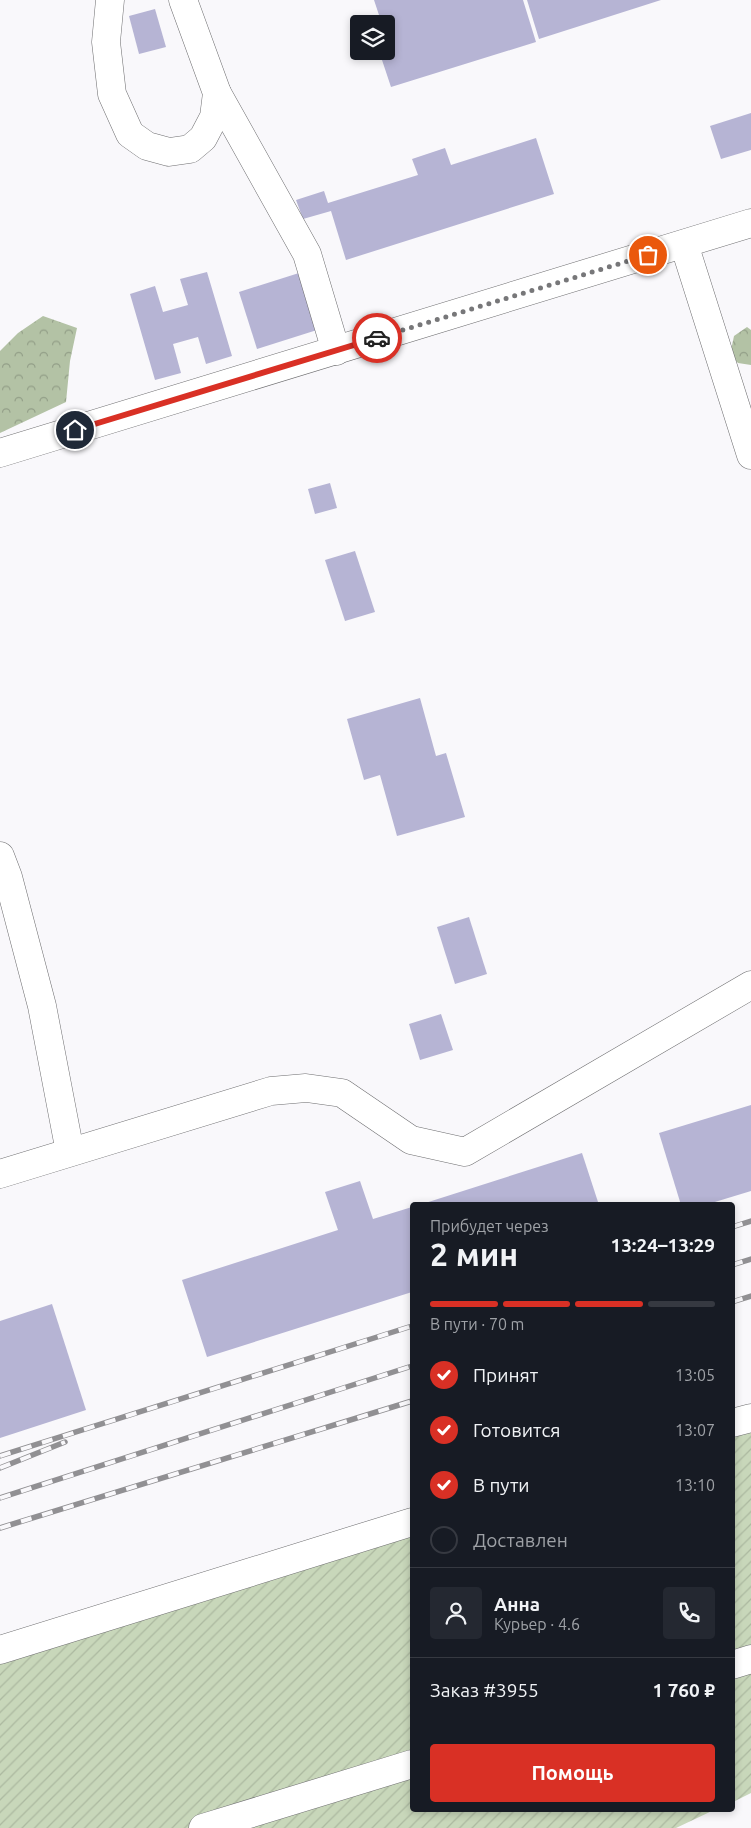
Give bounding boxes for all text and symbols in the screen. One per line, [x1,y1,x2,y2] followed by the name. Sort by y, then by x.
[350,15,395,60] map controls
[350,15,395,60] button: layers
[627,234,669,276] pin
[634,241,662,269] icon: bag
[352,313,402,363] courier
[363,324,391,352] icon: car
[54,409,96,451] pin
[61,416,89,444] icon: home
[430,1217,549,1235] text: Прибудет через
[610,1234,715,1256] text: 13:24–13:29
[430,1236,518,1272] text: 2 мин
[430,1315,524,1333] text: В пути · 70 m
[430,1361,458,1389] icon: check
[473,1364,538,1386] text: Принят
[675,1366,715,1384] text: 13:05
[430,1416,458,1444] icon: check
[473,1419,560,1441] text: Готовится
[675,1421,715,1439] text: 13:07
[430,1471,458,1499] icon: check
[473,1474,530,1496] text: В пути
[675,1476,715,1494] text: 13:10
[473,1529,568,1551] text: Доставлен
[430,1587,482,1639] button: person
[663,1587,715,1639] button: phone
[494,1593,540,1615] text: Анна
[494,1615,580,1633] text: Курьер · 4.6
[430,1679,539,1701] text: Заказ #3955
[652,1679,715,1701] text: 1 760 ₽
[430,1744,715,1802] button: Помощь

